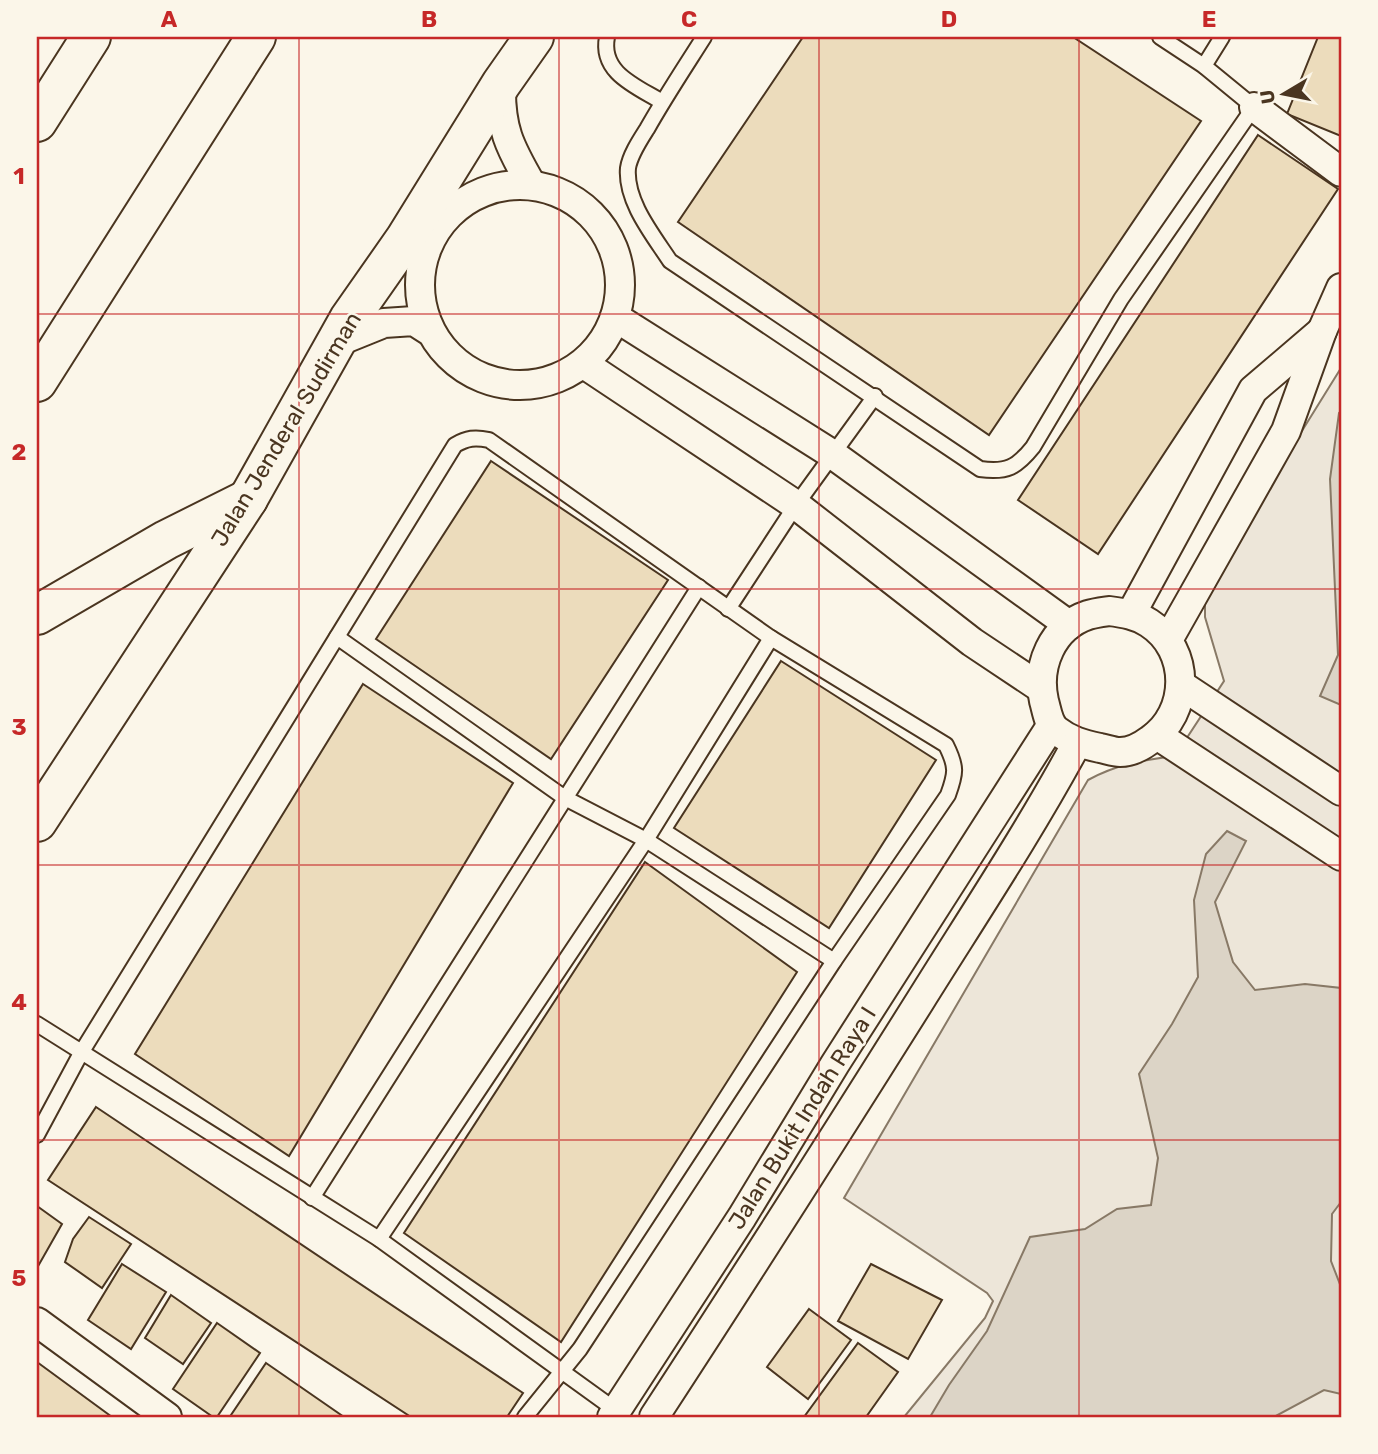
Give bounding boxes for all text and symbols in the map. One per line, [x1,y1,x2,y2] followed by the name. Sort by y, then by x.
[161,5,178,33] text: A
[421,5,437,33] text: B
[681,5,697,33] text: C
[941,5,957,33] text: D
[1202,5,1216,33] text: E
[1248,60,1318,130] north arrow
[1255,88,1280,106] text: U
[13,162,25,190] text: 1
[205,307,367,551] street label: Jalan Jenderal Sudirman
[12,438,26,466] text: 2
[11,713,27,741] text: 3
[11,988,27,1016] text: 4
[722,1002,882,1234] street label: Jalan Bukit Indah Raya I
[12,1264,27,1292] text: 5

